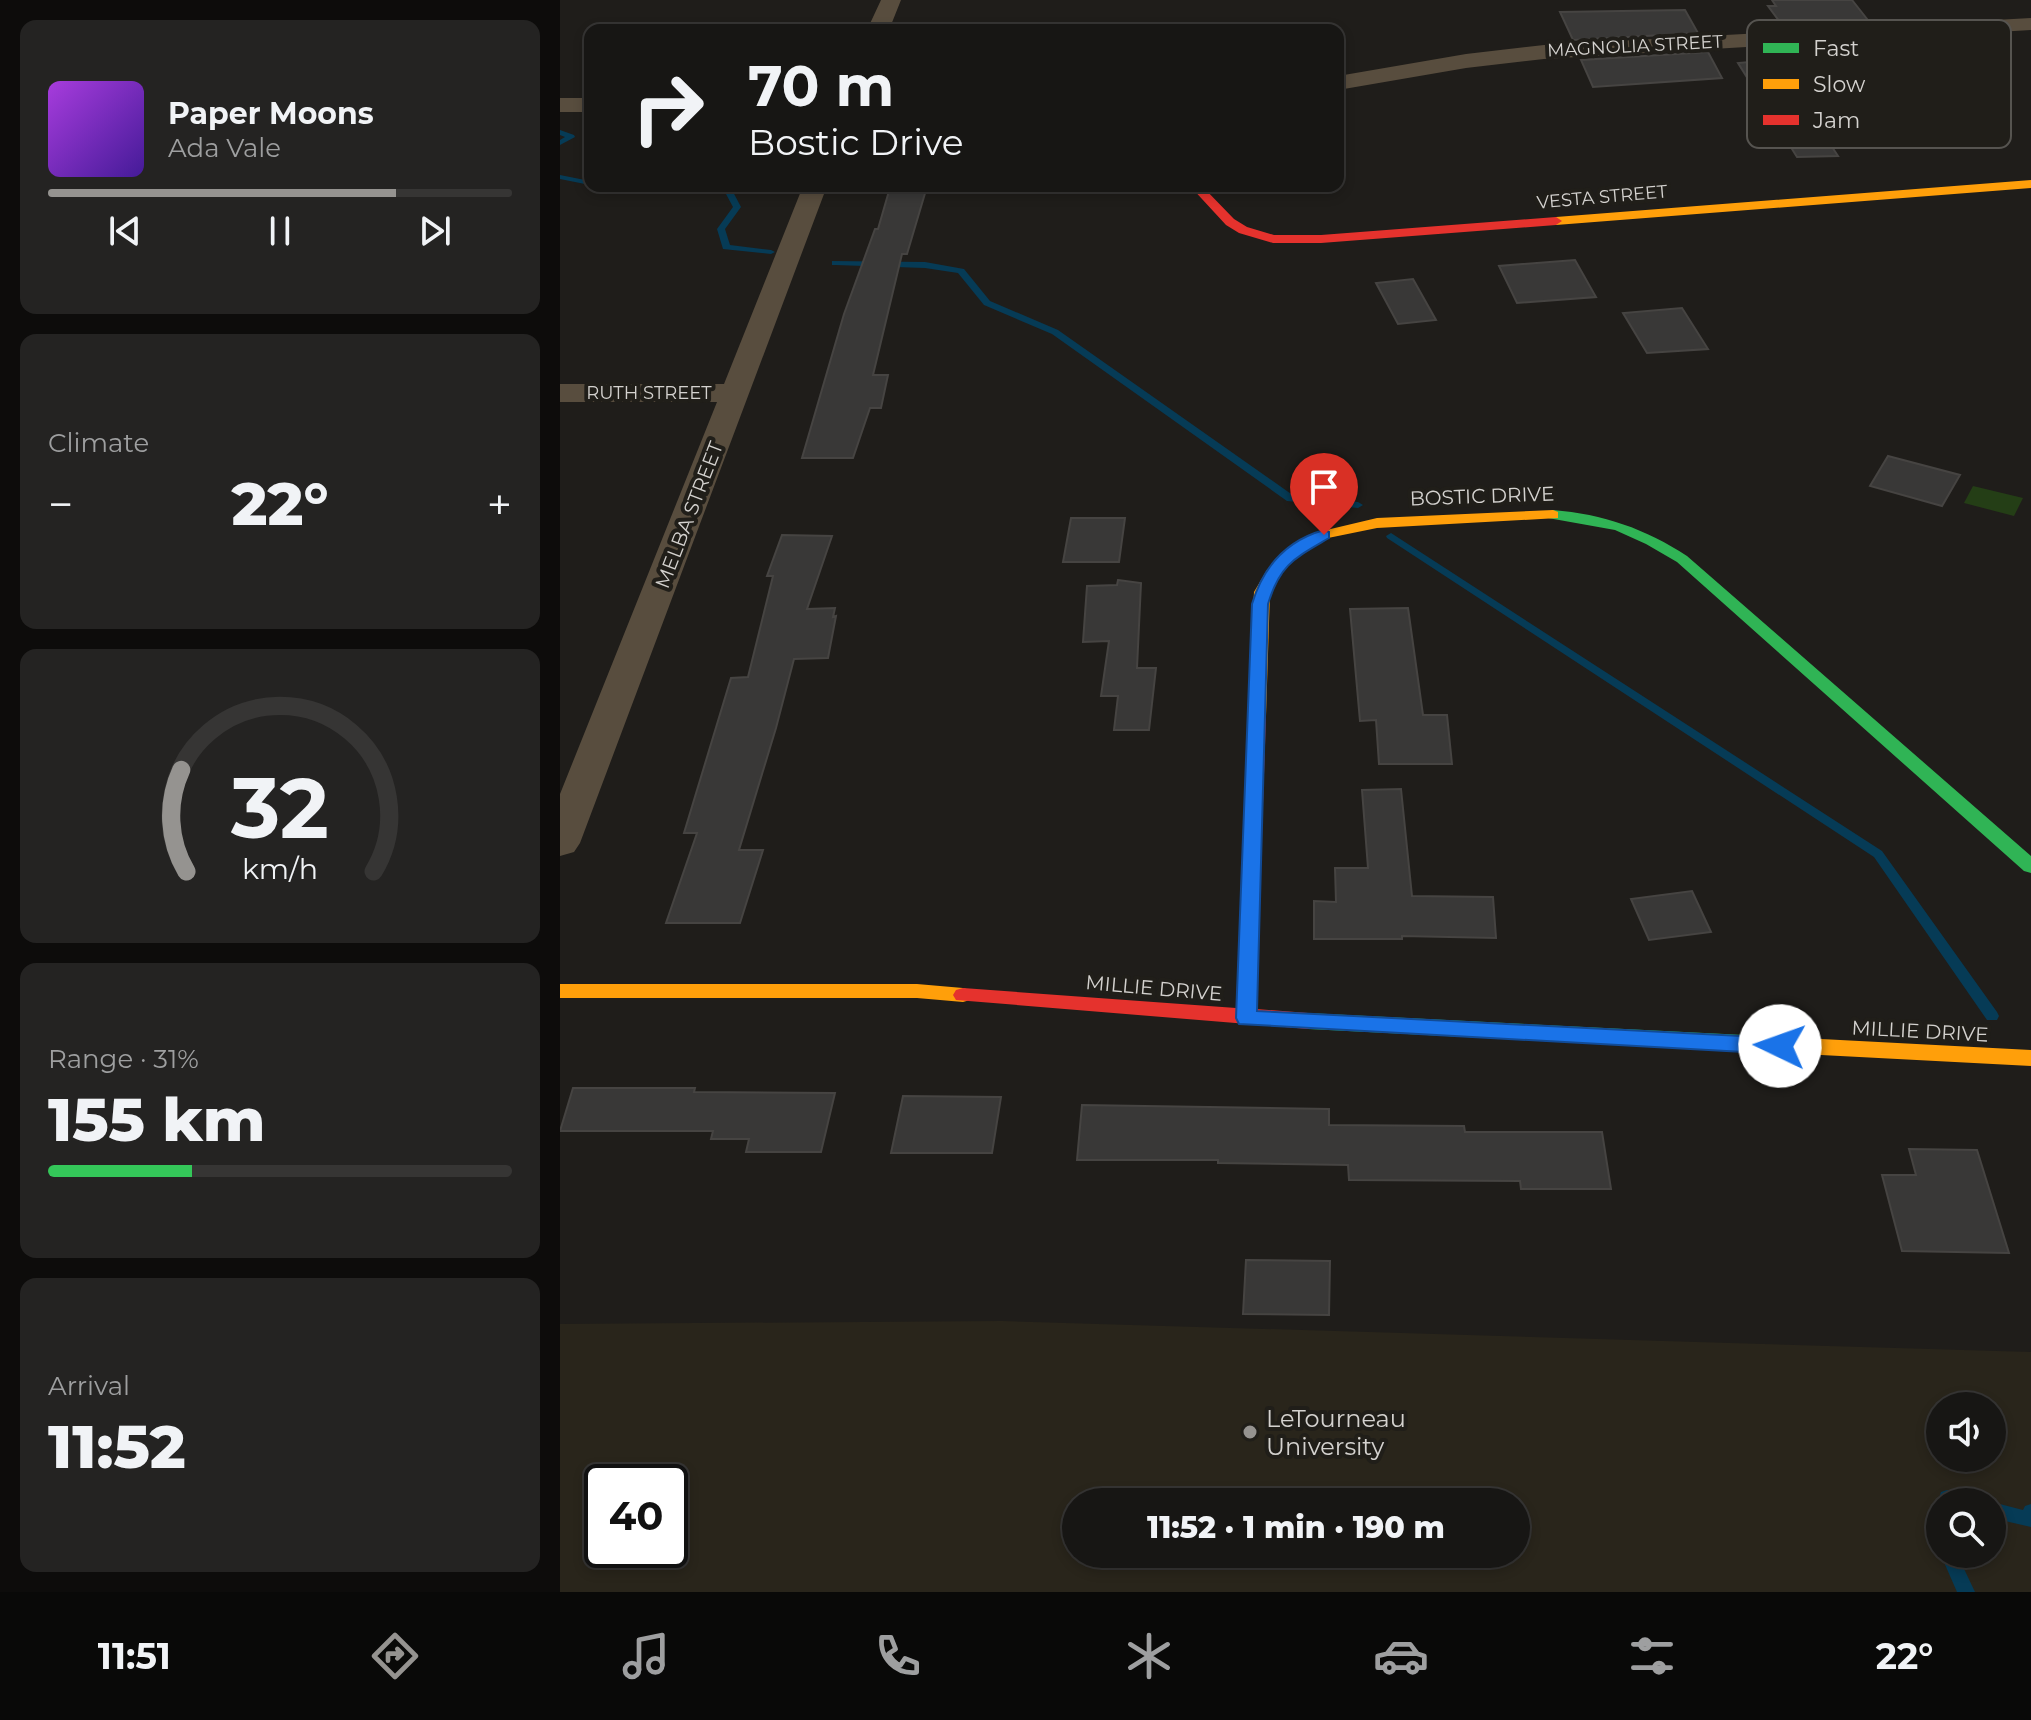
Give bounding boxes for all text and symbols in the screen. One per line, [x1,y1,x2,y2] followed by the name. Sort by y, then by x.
[1747,20,2011,148] legend
[1547,30,1724,62] street label: MAGNOLIA STREET
[1813,35,1859,62] text: Fast
[748,52,894,120] text: 70 m
[616,56,720,160] icon: right
[1813,71,1866,98] text: Slow
[168,95,374,132] text: Paper Moons
[1812,107,1860,134] text: Jam
[748,120,964,164] text: Bostic Drive
[168,132,281,164] text: Ada Vale
[1536,180,1669,214] street label: VESTA STREET
[103,209,147,253] icon: previous
[258,209,302,253] icon: pause
[413,209,457,253] icon: next
[586,382,712,404] street label: RUTH STREET
[48,427,149,459] text: Climate
[650,438,728,592] street label: MELBA STREET
[1290,453,1358,535] pin
[1302,465,1346,509] icon: arrive
[232,467,328,540] text: 22°
[48,477,73,531] text: −
[487,477,512,531] text: +
[1409,481,1555,511] street label: BOSTIC DRIVE
[230,757,329,859] text: 32
[242,851,318,886] text: km/h
[1085,970,1223,1006] street label: MILLIE DRIVE
[1738,1004,1822,1088] position arrow
[1851,1015,1989,1047] street label: MILLIE DRIVE
[48,1043,199,1075] text: Range · 31%
[48,1083,266,1156] text: 155 km
[48,1370,130,1402] text: Arrival
[1926,1392,2006,1568] map controls
[1926,1392,2006,1472] button: sound
[1266,1404,1406,1461] place label: LeTourneau University
[48,1410,186,1483] text: 11:52
[1241,1423,1259,1441] marker: LeTourneau University
[584,1464,688,1568] speed limit sign: 40
[1926,1488,2006,1568] button: search
[1147,1509,1445,1546] text: 11:52 · 1 min · 190 m
[367,1628,423,1684] icon: directions
[618,1628,674,1684] icon: music
[870,1628,926,1684] icon: phone
[1121,1628,1177,1684] icon: climate
[1373,1628,1429,1684] icon: car
[1624,1628,1680,1684] icon: filters
[98,1634,171,1678] text: 11:51
[1876,1634,1933,1678] text: 22°

